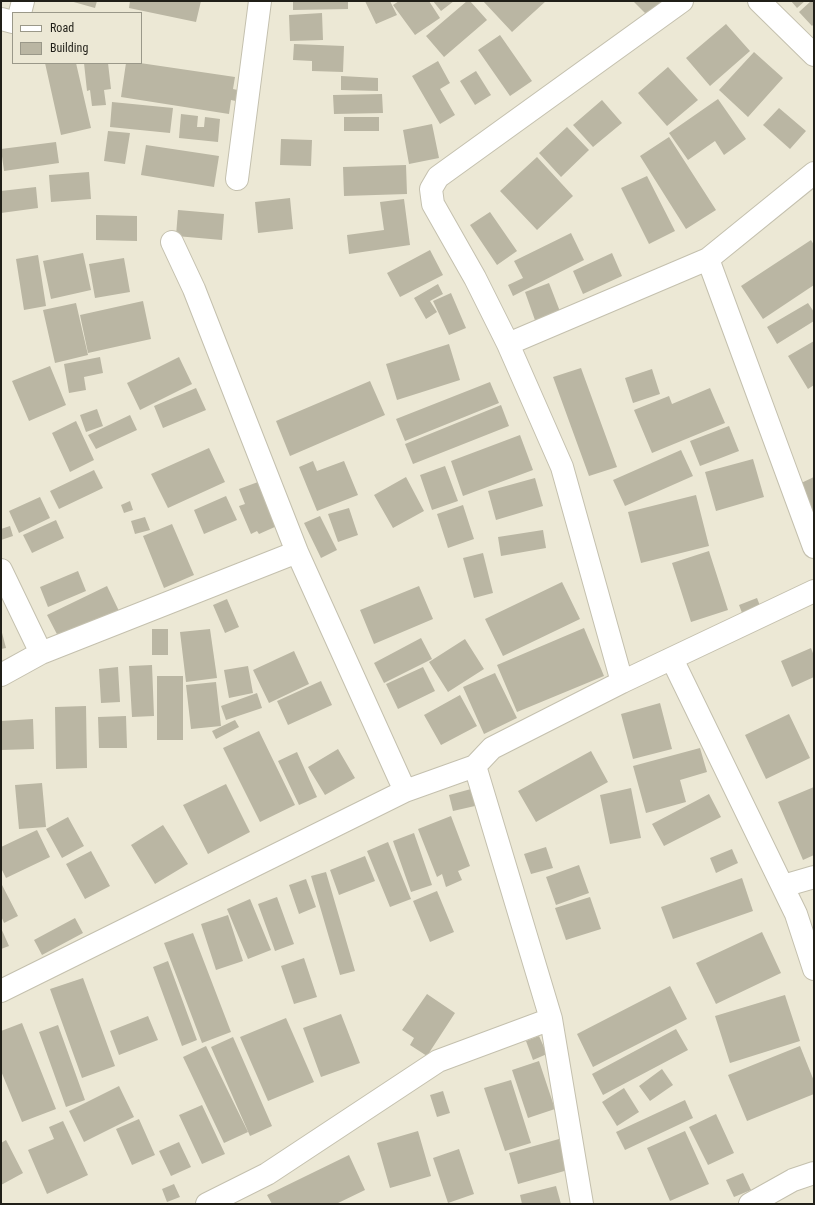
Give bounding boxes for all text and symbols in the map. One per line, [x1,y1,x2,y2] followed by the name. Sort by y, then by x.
[12,12,142,64] legend
[50,21,74,35] text: Road
[50,41,88,55] text: Building

